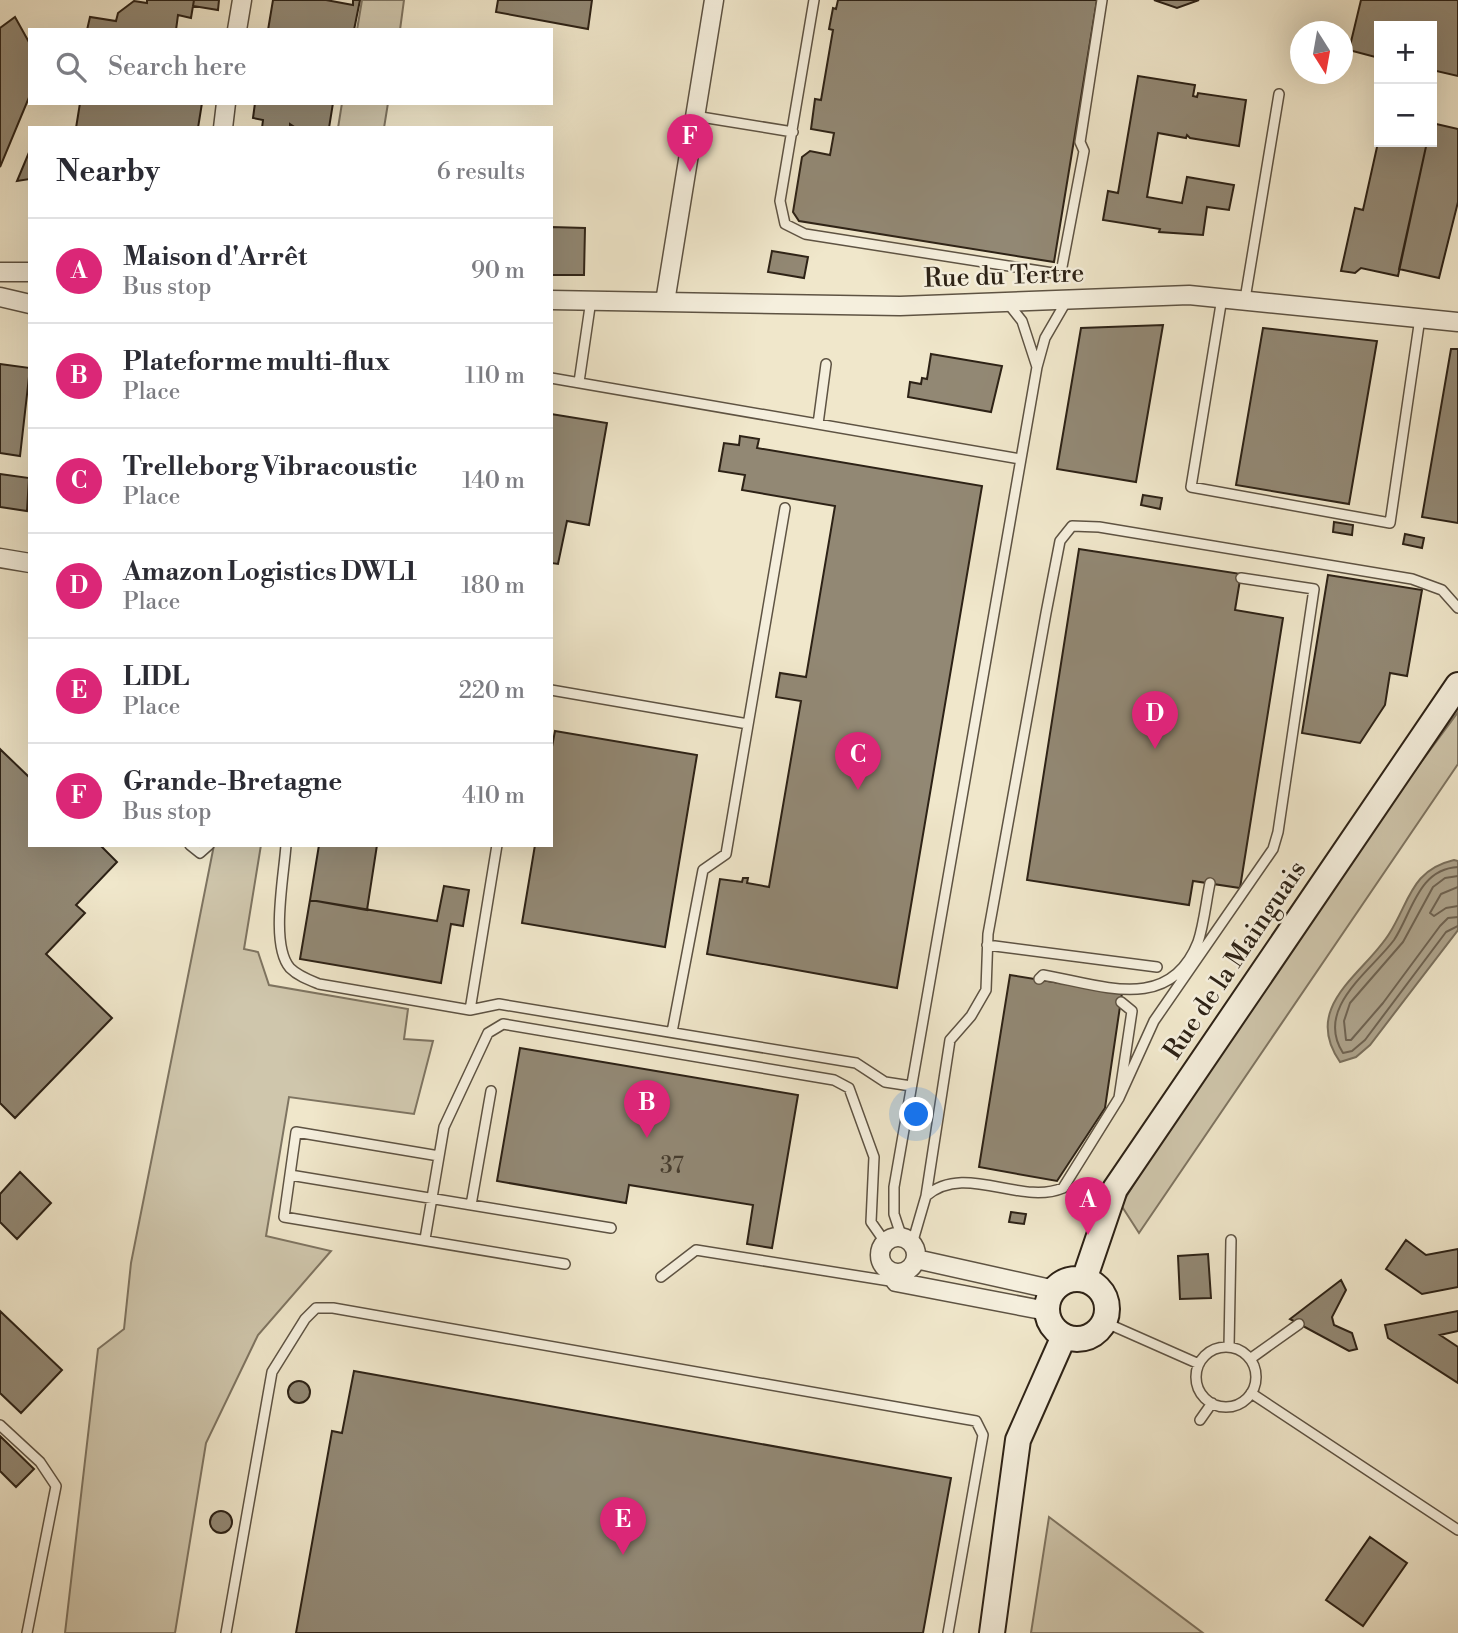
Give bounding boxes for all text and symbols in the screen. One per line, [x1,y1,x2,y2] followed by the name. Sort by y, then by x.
[1290,21,1353,84] north arrow
[1374,21,1437,147] map controls
[1374,21,1437,84] button: +
[28,28,553,105] search box
[52,48,90,86] icon: search
[108,51,247,83] text: Search here
[1374,84,1437,147] button: −
[667,114,713,172] pin: F
[56,153,160,191] text: Nearby
[437,158,525,186] text: 6 results
[123,241,307,273] text: Maison d'Arrêt
[71,257,87,285] text: A
[471,257,525,285] text: 90 m
[923,257,1085,295] street label: Rue du Tertre
[123,273,211,301] text: Bus stop
[123,346,390,378] text: Plateforme multi-flux
[70,362,88,390] text: B
[465,362,525,390] text: 110 m
[123,378,180,406] text: Place
[123,451,417,483] text: Trelleborg Vibracoustic
[71,467,87,495] text: C
[462,467,525,495] text: 140 m
[123,483,180,511] text: Place
[123,556,417,588] text: Amazon Logistics DWL1
[70,572,88,600] text: D
[461,572,525,600] text: 180 m
[123,588,180,616] text: Place
[123,661,189,693] text: LIDL
[71,677,87,705] text: E
[459,677,525,705] text: 220 m
[1132,691,1178,749] pin: D
[123,693,180,721] text: Place
[835,732,881,790] pin: C
[123,766,342,798] text: Grande-Bretagne
[71,782,87,810] text: F
[462,782,525,810] text: 410 m
[123,798,211,826] text: Bus stop
[1157,855,1313,1065] street label: Rue de la Mainguais
[624,1080,670,1138] pin: B
[899,1097,933,1131] your location
[660,1152,684,1180] house number: 37
[1065,1177,1111,1235] pin: A
[600,1497,646,1555] pin: E

